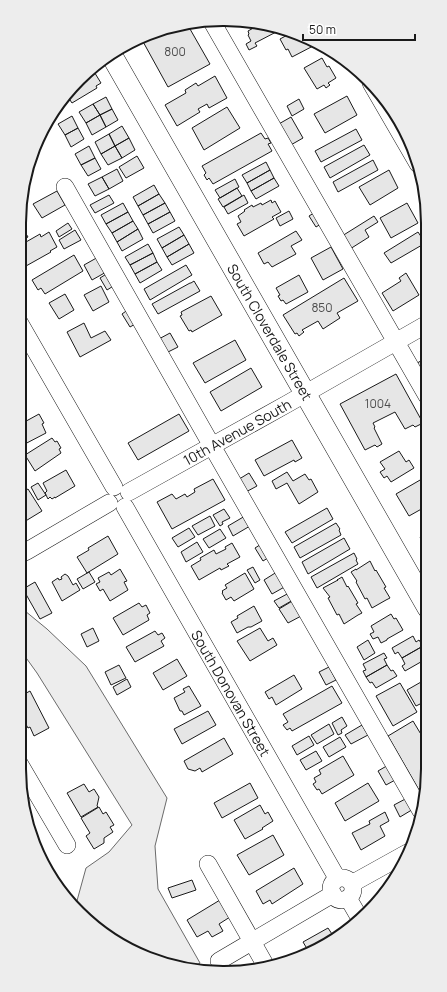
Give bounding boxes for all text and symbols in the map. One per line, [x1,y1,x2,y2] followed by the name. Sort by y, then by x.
[303,16,415,42] scale bar
[309,21,336,38] text: 50 m
[164,43,186,60] house number: 800
[223,260,317,404] street label: South Cloverdale Street
[311,299,333,316] house number: 850
[180,394,294,470] street label: 10th Avenue South
[365,395,391,412] house number: 1004
[187,626,275,760] street label: South Donovan Street

